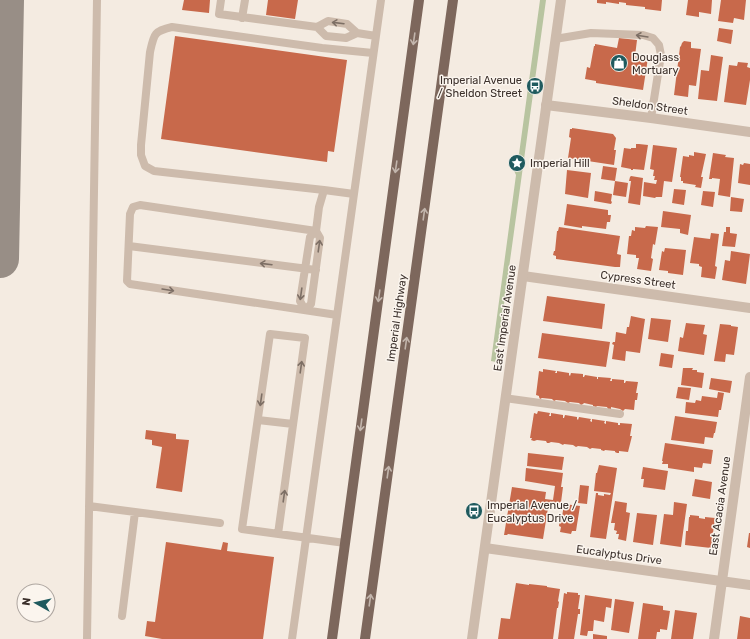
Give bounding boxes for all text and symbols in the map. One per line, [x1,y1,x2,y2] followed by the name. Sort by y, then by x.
[332,19,345,27] one-way arrow
[410,32,418,45] one-way arrow
[636,32,649,40] one-way arrow
[632,51,679,77] place label: Douglass Mortuary
[609,53,629,73] shop icon: Douglass Mortuary
[438,74,523,100] place label: Imperial Avenue / Sheldon Street
[525,76,545,96] bus stop icon: Imperial Avenue / Sheldon Street
[611,94,689,118] street label: Sheldon Street
[507,153,527,173] place icon: Imperial Hill
[530,157,590,170] place label: Imperial Hill
[392,161,400,174] one-way arrow
[420,208,427,221] one-way arrow
[315,240,323,253] one-way arrow
[260,260,273,268] one-way arrow
[491,264,519,372] street label: East Imperial Avenue
[600,268,677,292] street label: Cypress Street
[384,273,410,363] street label: Imperial Highway
[161,286,174,294] one-way arrow
[298,287,305,300] one-way arrow
[375,289,383,302] one-way arrow
[402,337,410,350] one-way arrow
[297,361,305,374] one-way arrow
[257,393,265,406] one-way arrow
[357,418,365,431] one-way arrow
[707,455,733,557] street label: East Acacia Avenue
[384,466,392,479] one-way arrow
[280,490,288,503] one-way arrow
[487,499,578,525] place label: Imperial Avenue / Eucalyptus Drive
[464,501,484,521] bus stop icon: Imperial Avenue / Eucalyptus Drive
[575,543,663,567] street label: Eucalyptus Drive
[16,583,56,623] north arrow
[366,594,374,607] one-way arrow
[20,597,34,607] text: N

